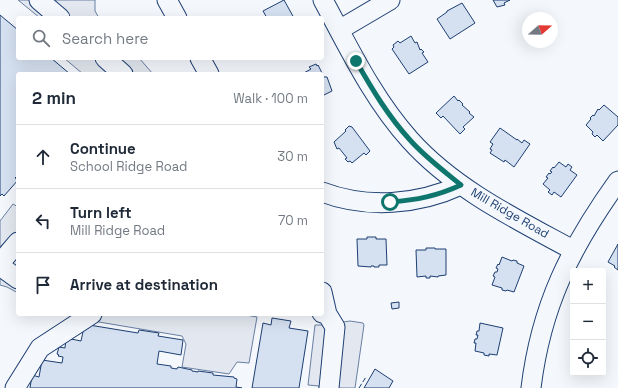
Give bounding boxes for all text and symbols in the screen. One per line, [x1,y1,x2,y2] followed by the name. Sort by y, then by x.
[522,12,558,48] north arrow
[16,16,324,60] search box
[30,27,52,49] icon: search
[62,29,148,48] text: Search here
[347,52,365,70] route end
[32,87,76,109] text: 2 min
[233,90,308,107] text: Walk · 100 m
[70,139,136,158] text: Continue
[32,146,54,168] icon: ahead
[277,148,308,165] text: 30 m
[70,158,187,175] text: School Ridge Road
[468,184,552,242] street label: Mill Ridge Road
[381,193,399,211] route start
[70,203,132,222] text: Turn left
[32,210,54,232] icon: left
[278,212,308,229] text: 70 m
[70,222,165,239] text: Mill Ridge Road
[570,268,606,376] map controls
[570,268,606,304] button: +
[32,274,54,296] icon: arrive
[70,275,218,294] text: Arrive at destination
[570,304,606,340] button: −
[570,340,606,376] button: locate

